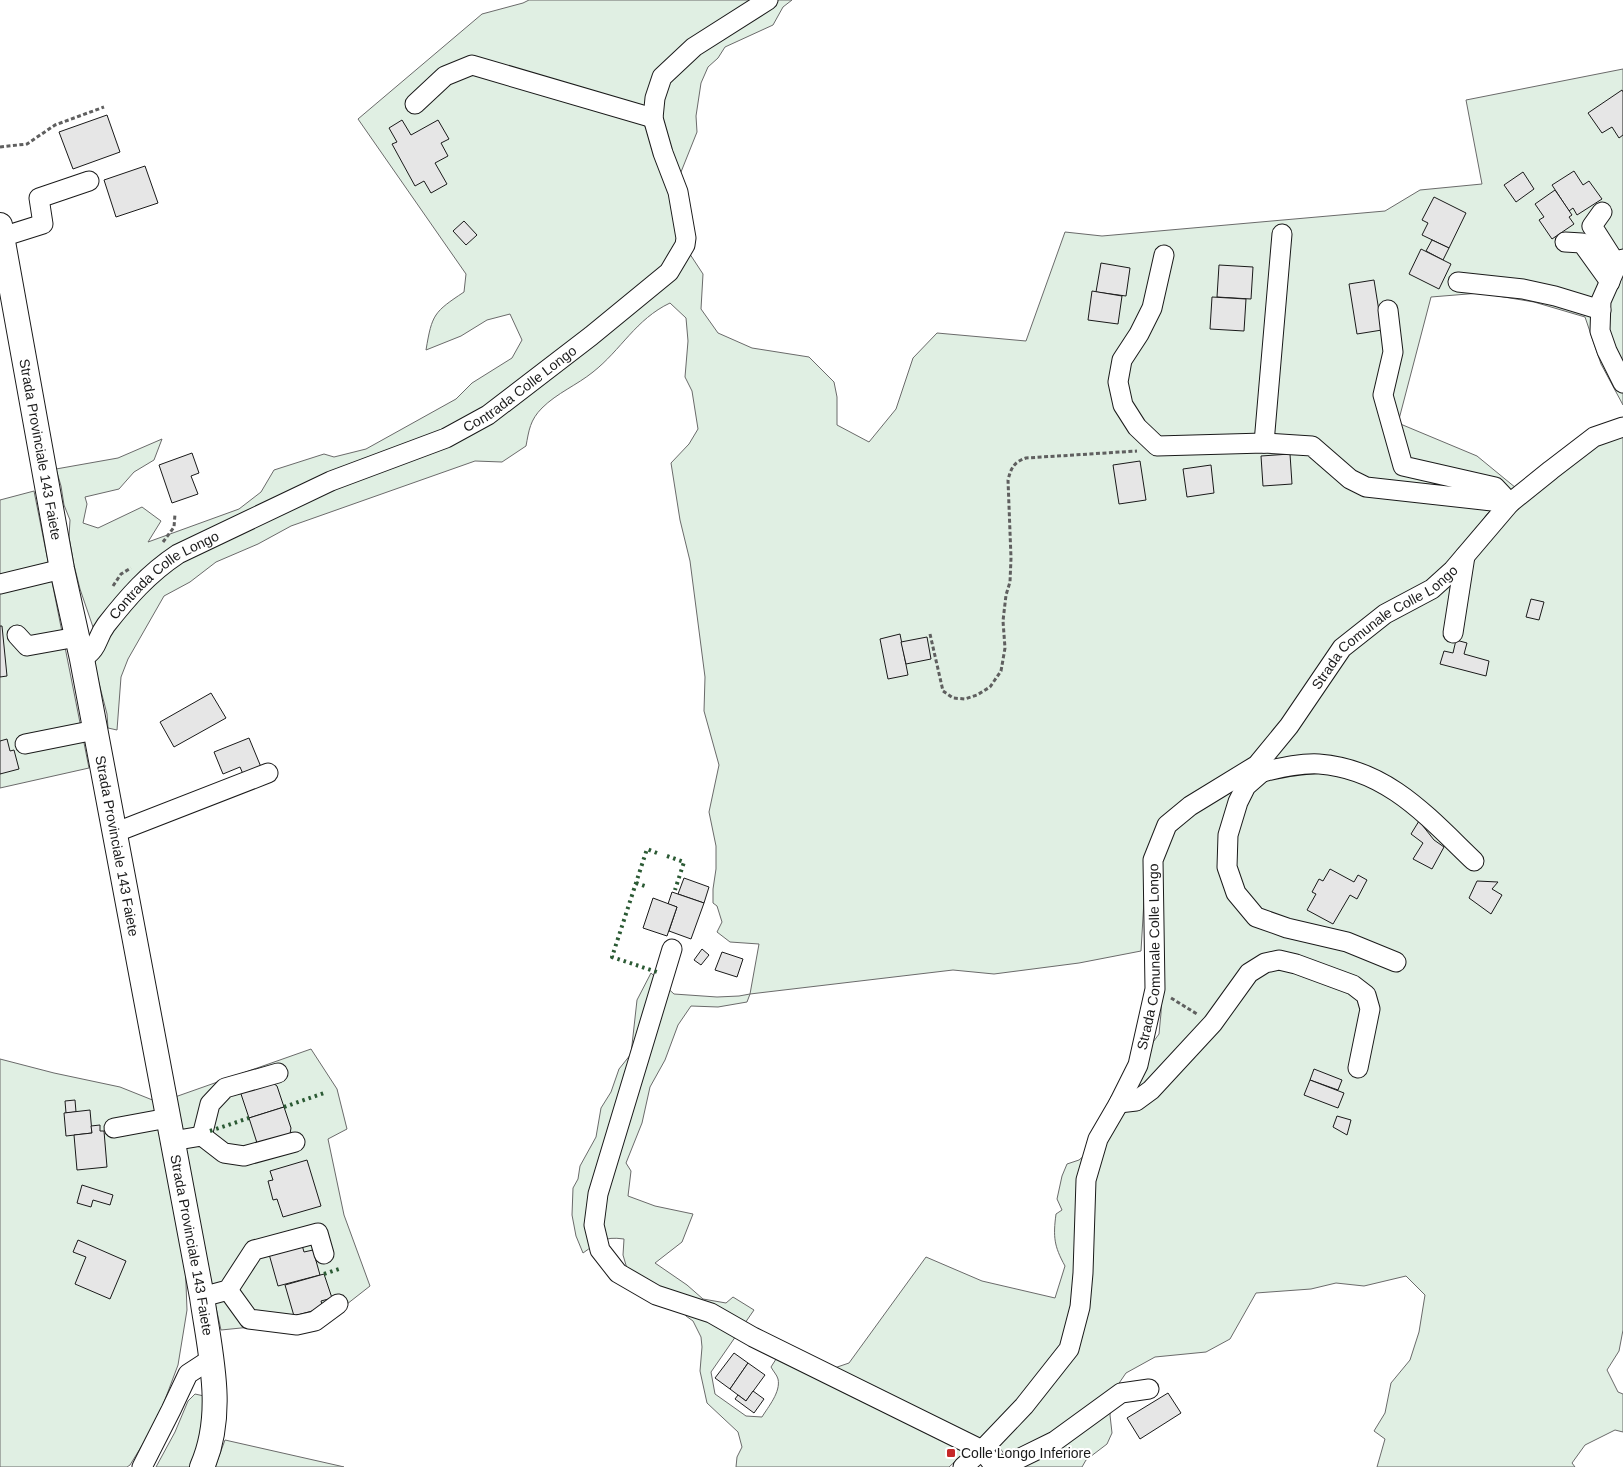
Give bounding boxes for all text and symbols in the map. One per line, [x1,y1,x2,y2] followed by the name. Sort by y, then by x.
[460,342,580,435] street label: Contrada Colle Longo
[16,357,65,541] street label: Strada Provinciale 143 Faiete
[106,528,222,622] street label: Contrada Colle Longo
[1308,562,1461,692] street label: Strada Comunale Colle Longo
[92,754,142,938] street label: Strada Provinciale 143 Faiete
[1134,863,1163,1051] street label: Strada Comunale Colle Longo
[167,1153,216,1337] street label: Strada Provinciale 143 Faiete
[961,1445,1091,1461] place label: Colle Longo Inferiore
[945,1447,957,1459] marker: Colle Longo Inferiore

